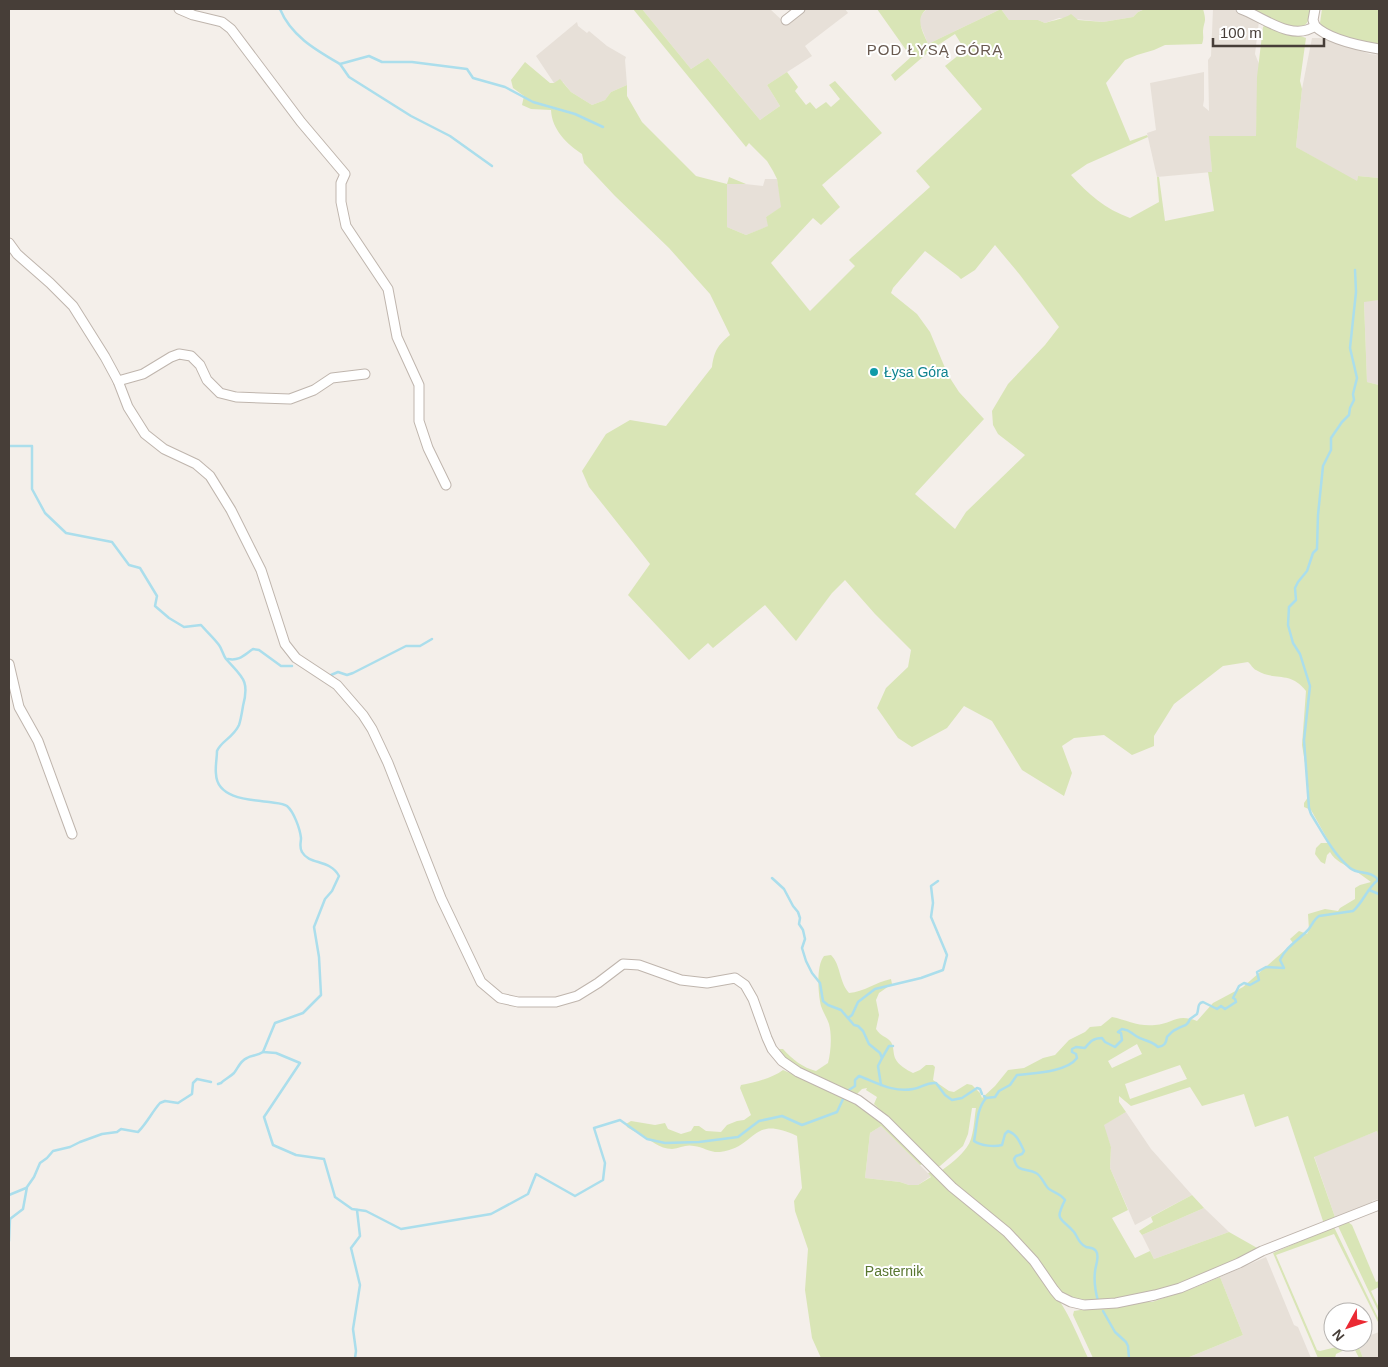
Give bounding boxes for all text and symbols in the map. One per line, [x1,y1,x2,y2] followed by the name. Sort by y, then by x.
[1213,15,1324,47] scale bar
[1220,24,1262,41] text: 100 m
[867,41,1003,58] district label: POD ŁYSĄ GÓRĄ
[884,364,949,380] place label: Łysa Góra
[868,366,880,378] marker: Łysa Góra
[865,1263,924,1279] park label: Pasternik
[1323,1302,1373,1352] north arrow
[1329,1326,1347,1344] text: N

